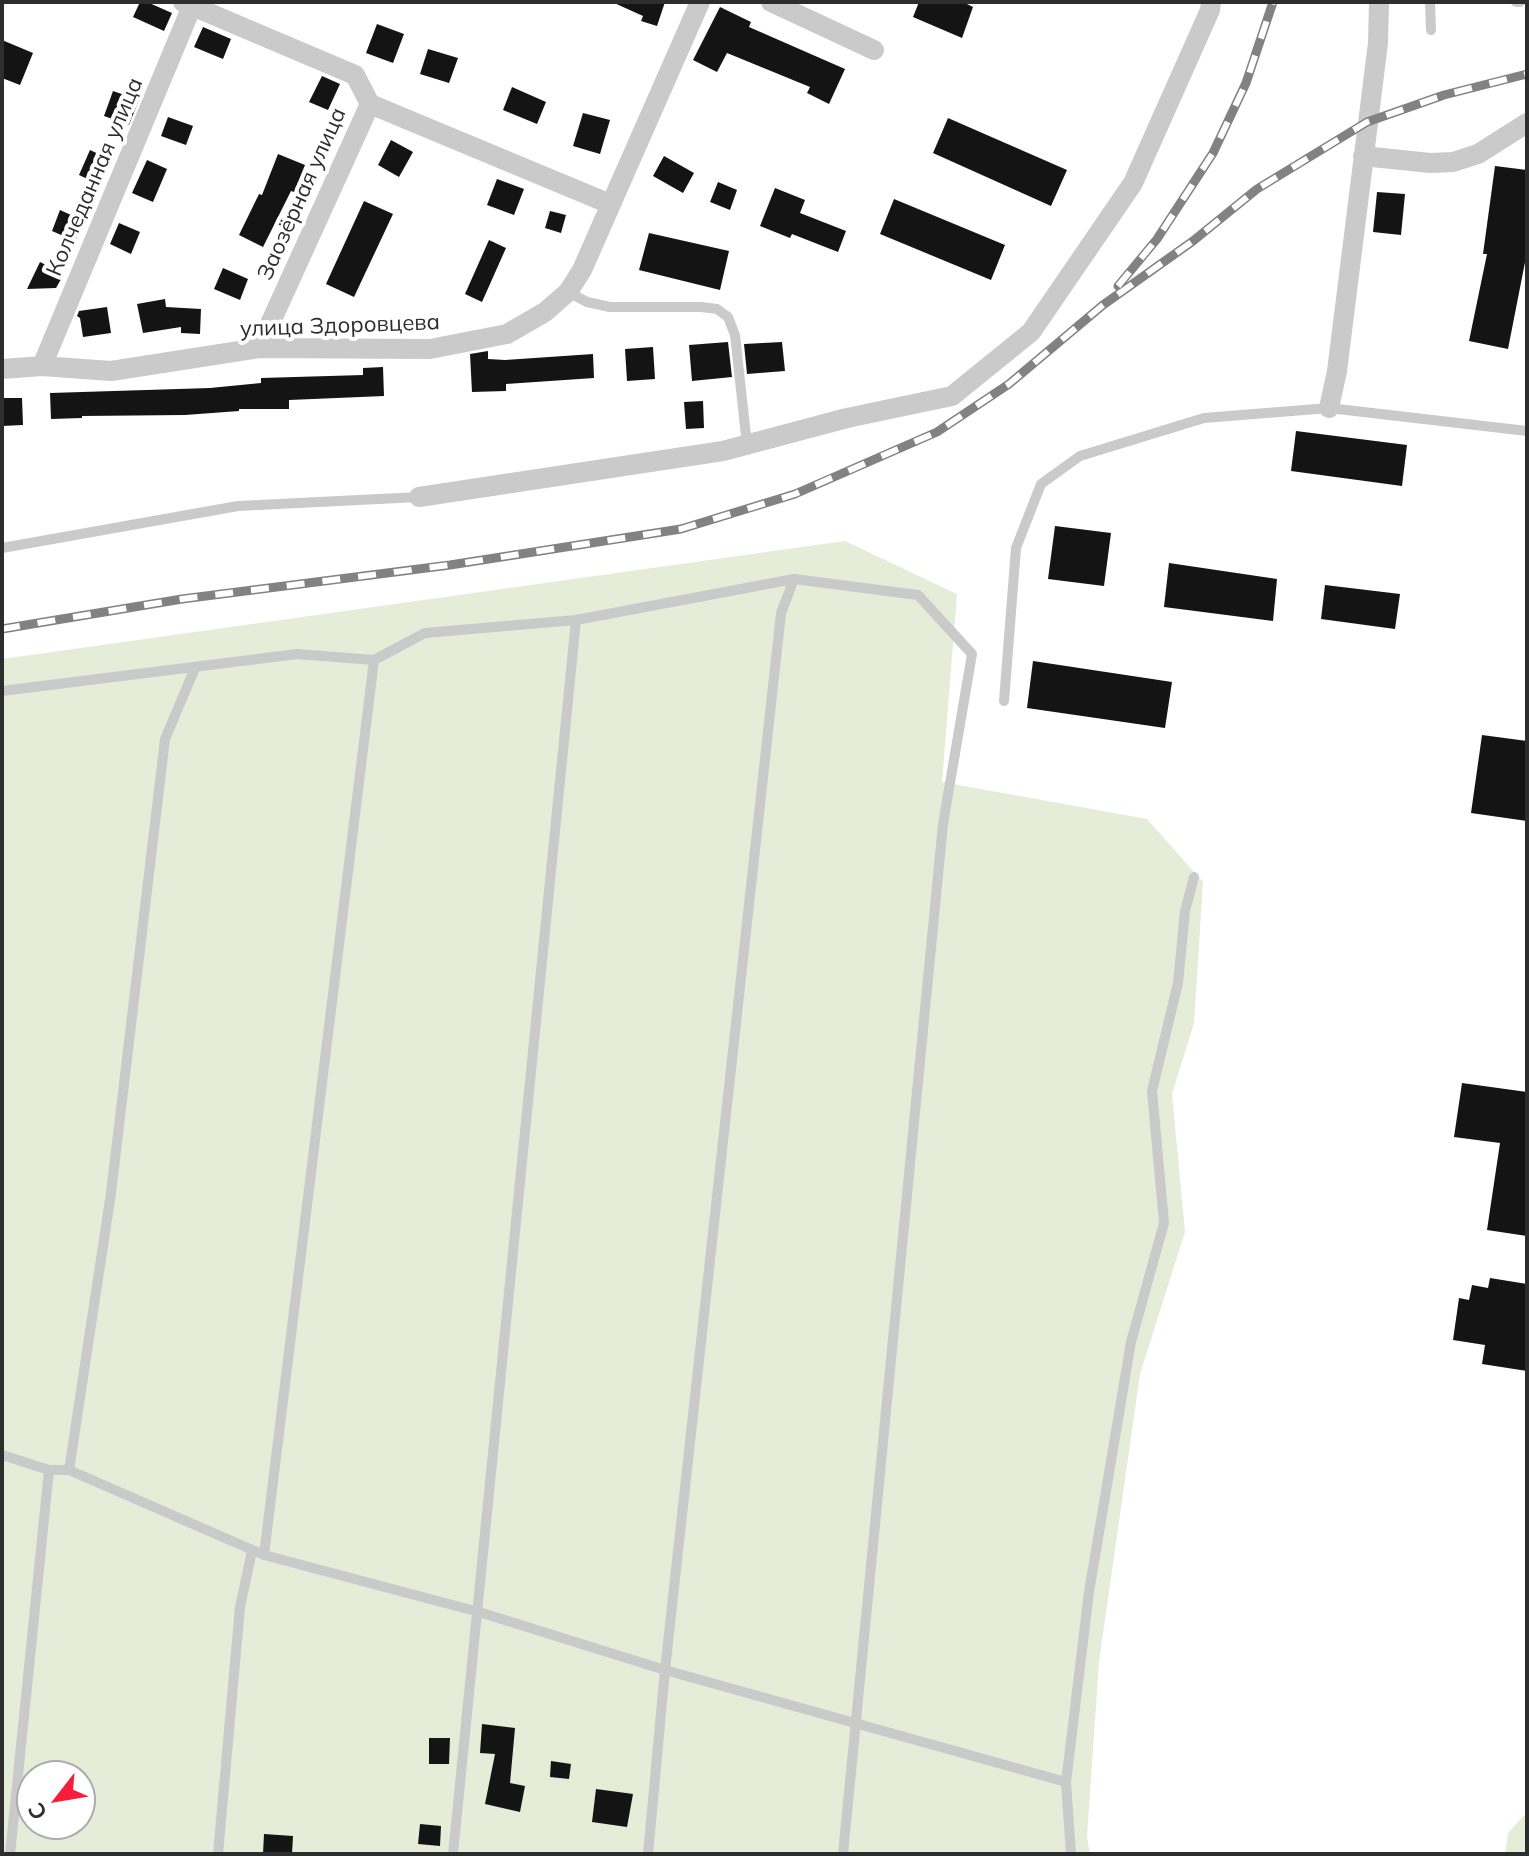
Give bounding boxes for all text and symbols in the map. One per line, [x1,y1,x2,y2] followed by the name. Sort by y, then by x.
[41,74,149,280] street label: Колчеданная улица
[252,104,352,284] street label: Заозёрная улица
[240,309,440,343] street label: улица Здоровцева
[16,1760,96,1840] north arrow
[21,1798,53,1825] text: С

